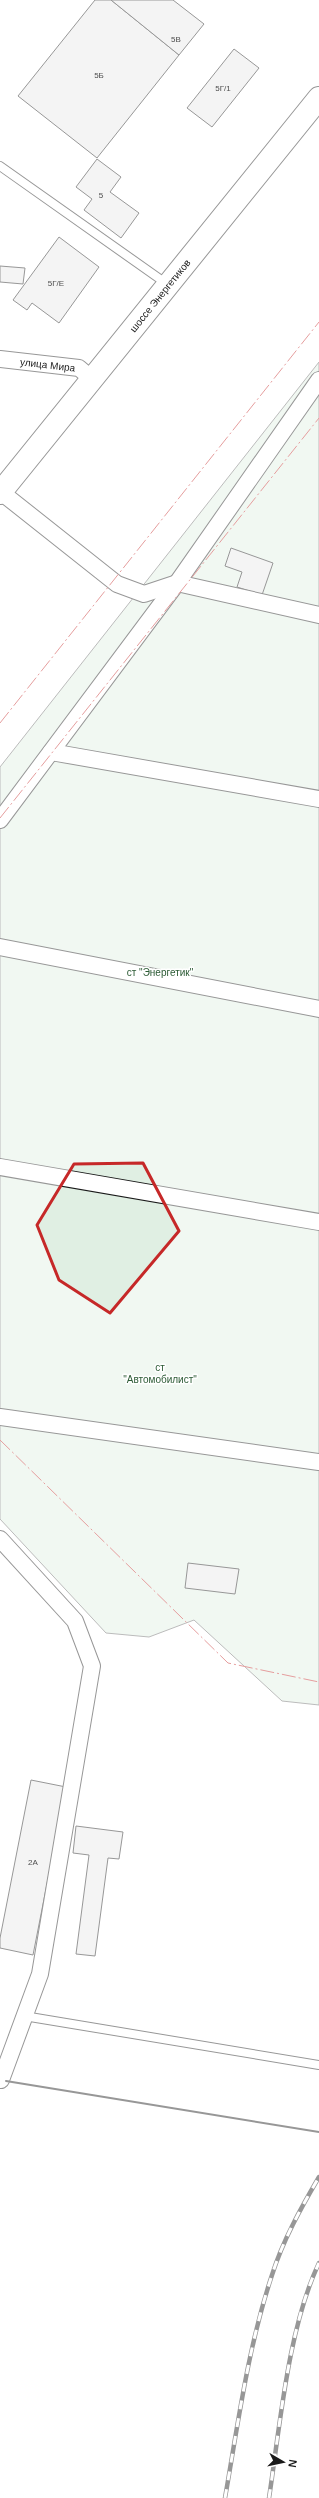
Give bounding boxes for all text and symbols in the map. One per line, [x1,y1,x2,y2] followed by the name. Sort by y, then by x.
[171,35,181,44] house number: 5В
[94,71,104,80] house number: 5Б
[215,84,231,93] house number: 5Г/1
[99,191,104,200] house number: 5
[127,257,193,334] street label: шоссе Энергетиков
[48,279,64,288] house number: 5Г/Е
[20,356,76,374] street label: улица Мира
[127,967,194,978] park label: ст "Энергетик"
[123,1362,197,1385] park label: ст "Автомобилист"
[28,1858,39,1867] house number: 2А
[263,2442,303,2482] north arrow
[286,2459,299,2468] text: N

